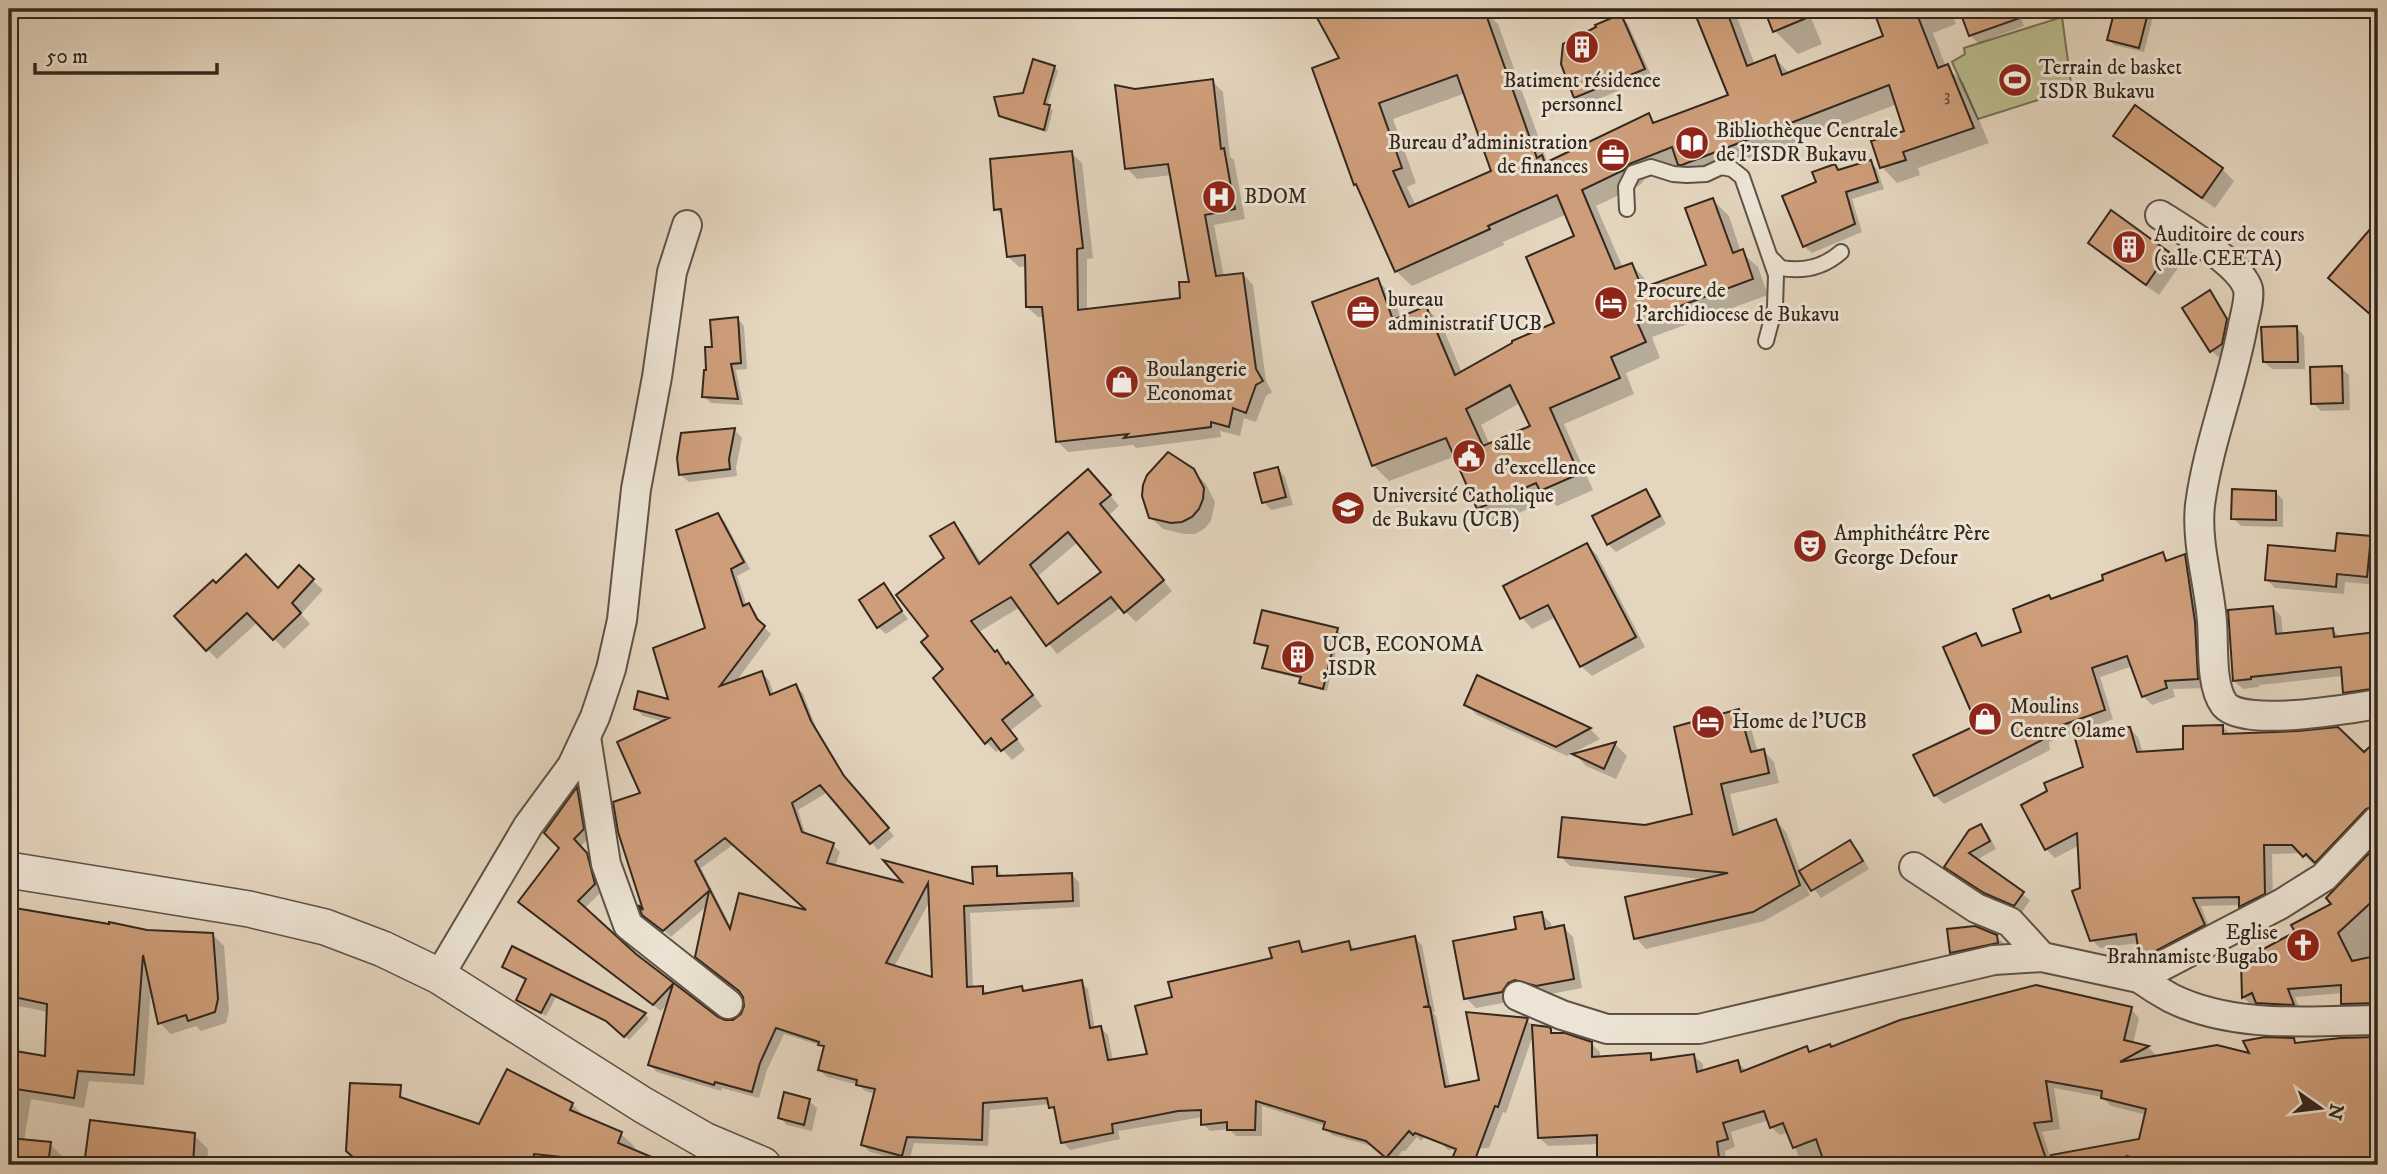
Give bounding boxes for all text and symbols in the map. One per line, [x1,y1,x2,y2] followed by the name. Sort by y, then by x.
[1563,28,1601,66] building icon: Batiment résidence personnel
[35,32,217,76] scale bar
[46,44,88,70] text: 50 m
[2039,55,2182,105] place label: Terrain de basket ISDR Bukavu
[1996,61,2034,99] sports icon: Terrain de basket ISDR Bukavu
[1503,68,1661,118] place label: Batiment résidence personnel
[1944,85,1950,107] house number: 3
[1716,118,1899,168] place label: Bibliothèque Centrale de l’ISDR Bukavu
[1673,124,1711,162] library icon: Bibliothèque Centrale de l’ISDR Bukavu
[1388,130,1588,180] place label: Bureau d'administration de finances
[1594,136,1632,174] office icon: Bureau d'administration de finances
[1200,178,1238,216] hospital icon: BDOM
[1244,184,1307,210] place label: BDOM
[2154,222,2305,272] place label: Auditoire de cours (salle CEETA)
[2110,228,2148,266] building icon: Auditoire de cours (salle CEETA)
[1636,278,1839,328] place label: Procure de l'archidiocese de Bukavu
[1592,284,1630,322] hotel icon: Procure de l'archidiocese de Bukavu
[1388,287,1542,337] place label: bureau administratif UCB
[1344,293,1382,331] office icon: bureau administratif UCB
[1146,357,1247,407] place label: Boulangerie Economat
[1103,363,1141,401] shop icon: Boulangerie Economat
[1494,431,1596,481] place label: salle d'excellence
[1450,437,1488,475] public building icon: salle d'excellence
[1372,483,1554,533] place label: Université Catholique de Bukavu (UCB)
[1329,489,1367,527] school or university icon: Université Catholique de Bukavu (UCB)
[1834,521,1990,571] place label: Amphithéâtre Père George Defour
[1791,527,1829,565] theatre icon: Amphithéâtre Père George Defour
[1322,632,1484,682] place label: UCB, ECONOMA ,ISDR
[1279,638,1317,676] building icon: UCB, ECONOMA ,ISDR
[2010,694,2126,744] place label: Moulins Centre Olame
[1966,700,2004,738] shop icon: Moulins Centre Olame
[1689,703,1727,741] hotel icon: Home de l’UCB
[1732,709,1867,735] place label: Home de l’UCB
[2106,920,2278,970] place label: Eglise Brahnamiste Bugabo
[2284,926,2322,964] church icon: Eglise Brahnamiste Bugabo
[2286,1072,2356,1142] north arrow
[2322,1101,2348,1122] text: N

